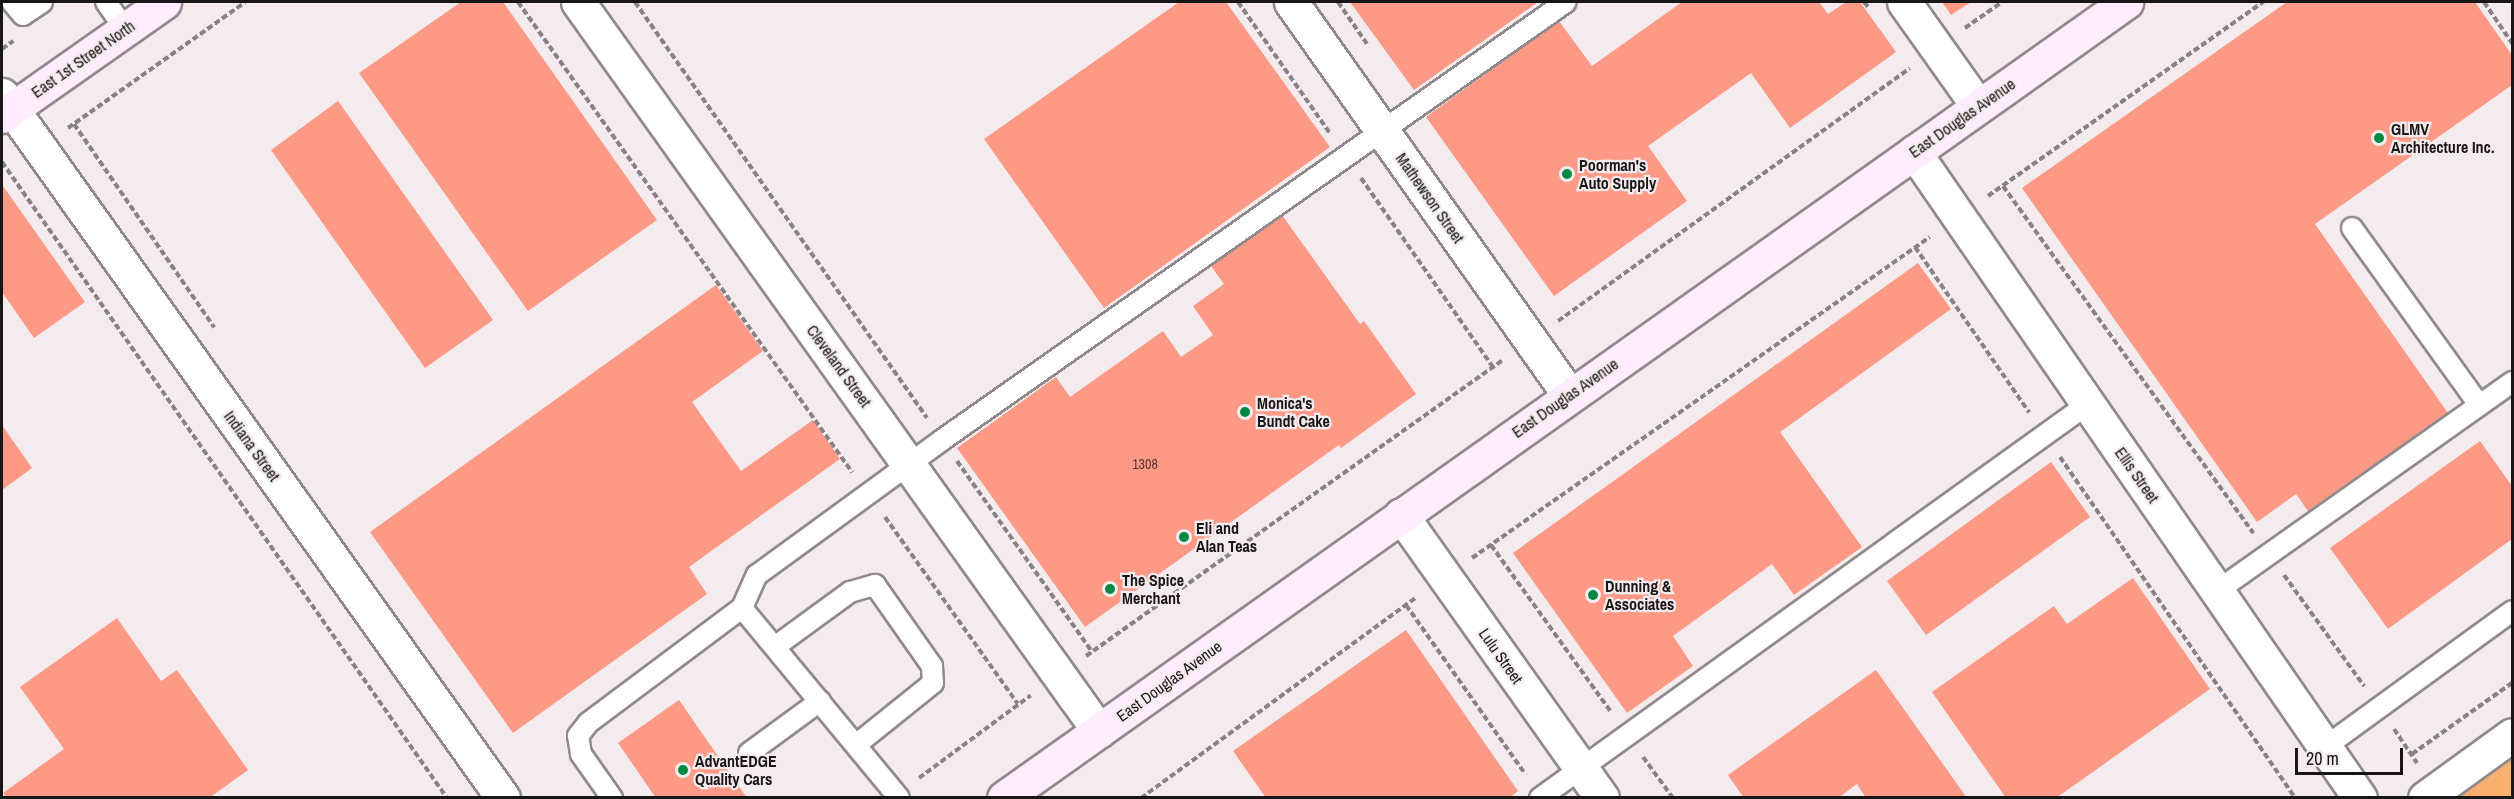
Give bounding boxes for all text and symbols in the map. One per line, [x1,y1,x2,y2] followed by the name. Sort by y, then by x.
[28,16,138,102] street label: East 1st Street North
[1905,74,2019,162] street label: East Douglas Avenue
[2391,119,2495,157] place label: GLMV Architecture Inc.
[2372,131,2386,145] marker: GLMV Architecture Inc.
[1392,149,1468,247] street label: Mathewson Street
[1579,155,1656,193] place label: Poorman's Auto Supply
[1560,167,1574,181] marker: Poorman's Auto Supply
[803,321,875,411] street label: Cleveland Street
[1508,354,1622,442] street label: East Douglas Avenue
[1257,393,1330,431] place label: Monica's Bundt Cake
[1238,405,1252,419] marker: Monica's Bundt Cake
[220,407,284,485] street label: Indiana Street
[2111,444,2163,506] street label: Ellis Street
[1132,456,1158,472] house number: 1308
[1196,518,1257,556] place label: Eli and Alan Teas
[1177,530,1191,544] marker: Eli and Alan Teas
[1122,570,1184,608] place label: The Spice Merchant
[1605,576,1674,614] place label: Dunning & Associates
[1103,582,1117,596] marker: The Spice Merchant
[1586,588,1600,602] marker: Dunning & Associates
[1475,625,1527,687] street label: Lulu Street
[1112,636,1226,726] street label: East Douglas Avenue
[2298,736,2406,774] scale bar
[2306,746,2339,771] text: 20 m
[695,751,777,789] place label: AdvantEDGE Quality Cars
[676,763,690,777] marker: AdvantEDGE Quality Cars

